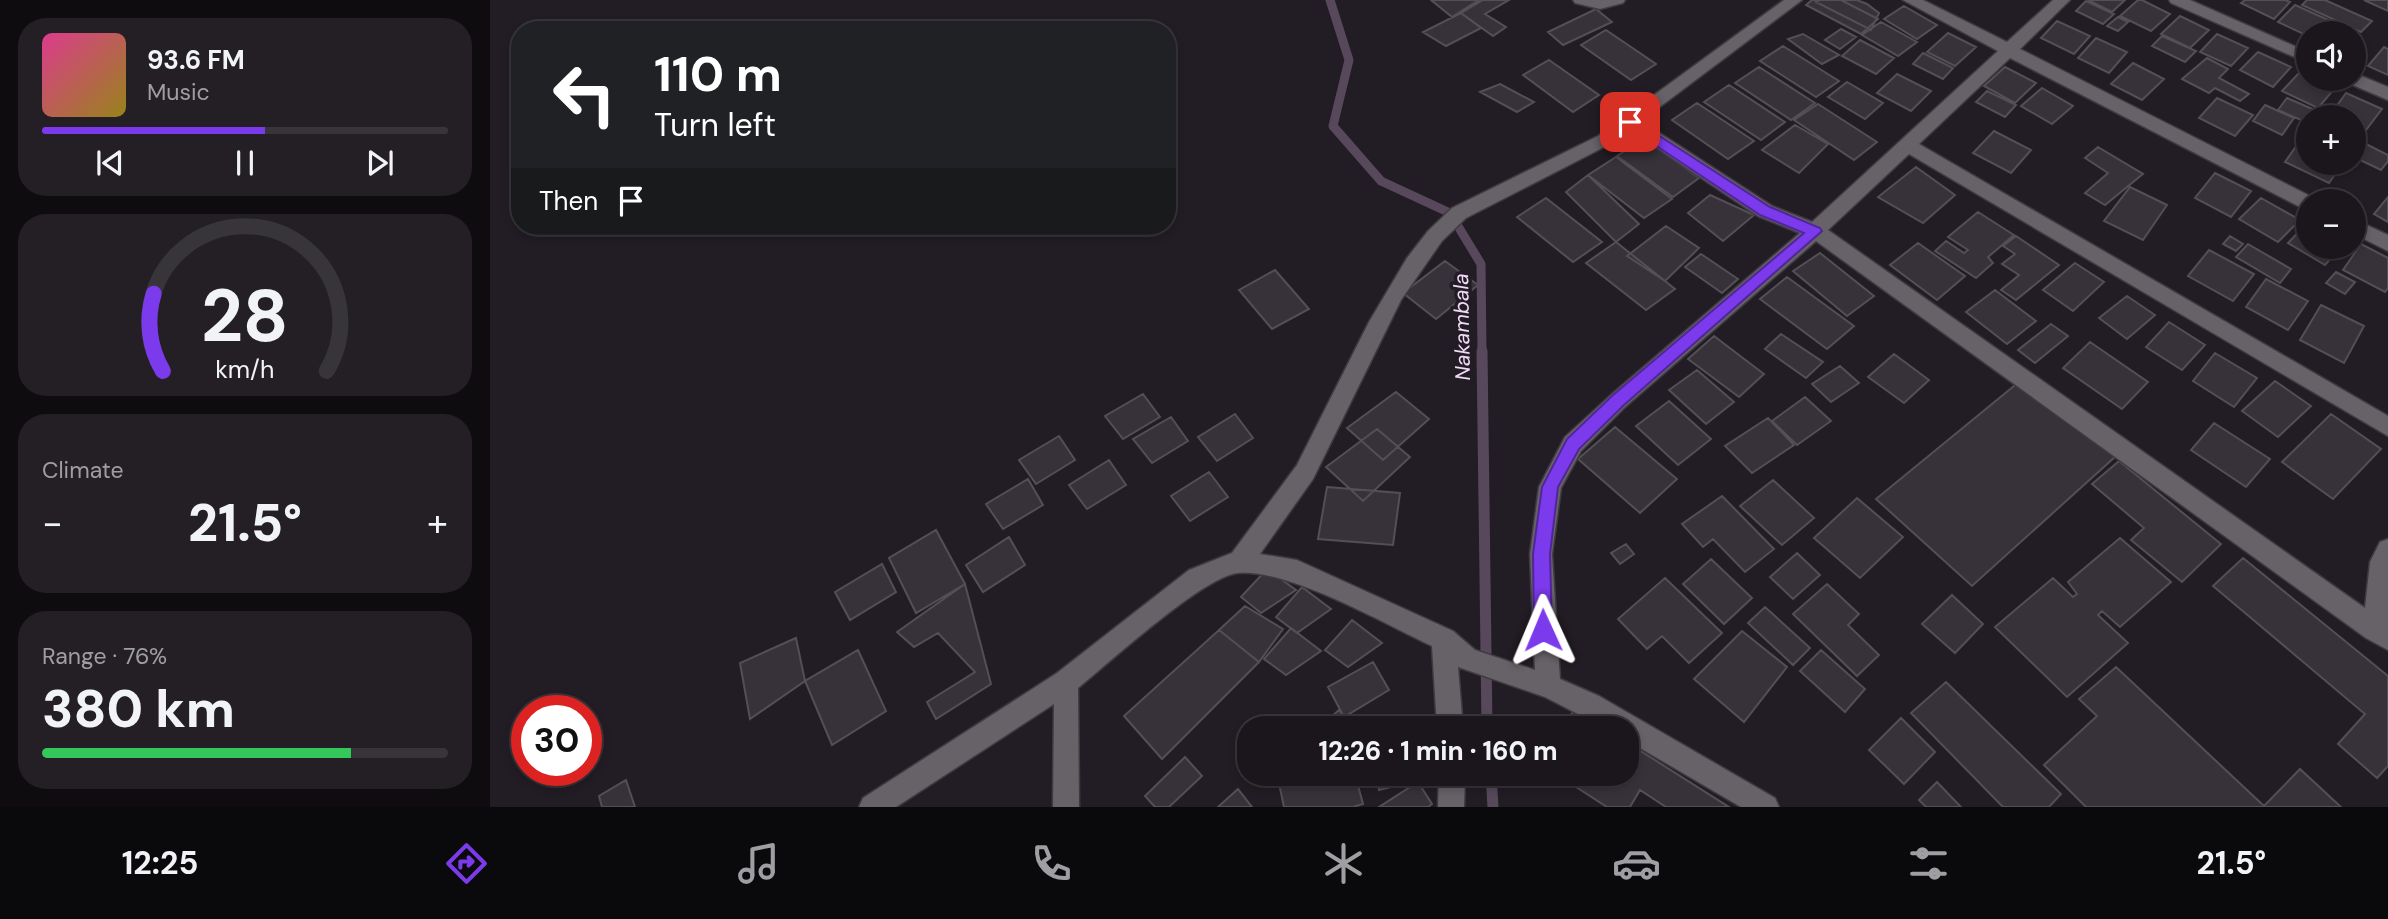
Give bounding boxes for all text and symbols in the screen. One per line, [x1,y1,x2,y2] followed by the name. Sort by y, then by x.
[2296,21,2366,259] map controls
[2296,21,2366,91] button: sound
[654,42,782,106] text: 110 m
[147,43,245,77] text: 93.6 FM
[539,49,630,140] icon: left
[147,77,210,107] text: Music
[1600,92,1660,152] pin
[1611,103,1649,141] icon: arrive
[654,104,776,146] text: Turn left
[2296,105,2366,175] button: +
[91,144,129,182] icon: previous
[226,144,264,182] icon: pause
[361,144,399,182] icon: next
[612,182,650,220] icon: arrive
[539,184,598,218] text: Then
[2296,189,2366,259] button: −
[201,270,289,365] text: 28
[1447,273,1477,381] water label: Nakambala
[215,353,275,386] text: km/h
[42,455,124,485] text: Climate
[188,489,302,557] text: 21.5°
[42,498,63,548] text: −
[427,498,448,548] text: +
[1506,593,1580,667] position arrow
[42,641,167,671] text: Range · 76%
[42,675,235,743] text: 380 km
[511,695,602,786] speed limit sign: 30
[1318,734,1558,768] text: 12:26 · 1 min · 160 m
[442,839,491,888] icon: directions
[734,839,783,888] icon: music
[1027,839,1076,888] icon: phone
[1319,839,1368,888] icon: climate
[1612,839,1661,888] icon: car
[1904,839,1953,888] icon: filters
[122,842,198,884] text: 12:25
[2197,842,2266,884] text: 21.5°

